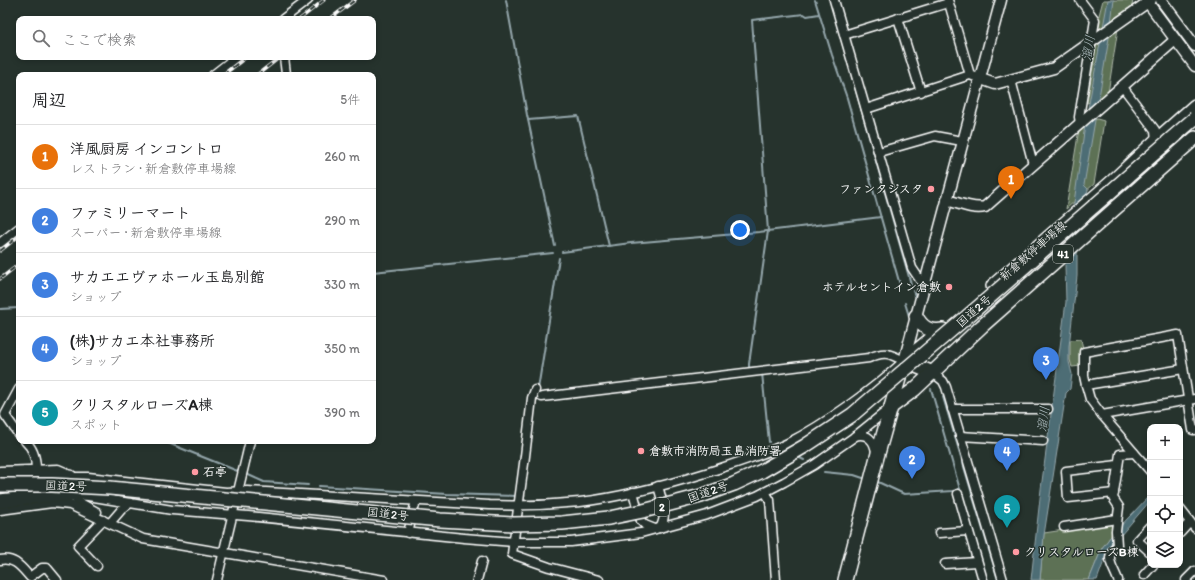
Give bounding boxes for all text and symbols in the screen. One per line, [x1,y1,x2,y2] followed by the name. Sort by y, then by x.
[16,16,376,60] search box
[30,27,52,49] icon: search
[62,31,137,49] text: ここで検索
[1078,34,1098,62] water label: 溜川
[32,90,66,110] text: 周辺
[340,92,360,107] text: 5件
[70,140,223,158] text: 洋風厨房 インコントロ
[42,149,48,164] text: 1
[324,149,360,164] text: 260 m
[70,161,236,176] text: レストラン · 新倉敷停車場線
[998,166,1024,199] pin: 1
[839,182,923,196] place label: ファンタジスタ
[926,184,936,194] marker: ファンタジスタ
[70,204,191,222] text: ファミリーマート
[42,213,48,228] text: 2
[324,213,360,228] text: 290 m
[997,218,1069,284] street label: 新倉敷停車場線
[730,220,750,240] your location
[70,225,221,240] text: スーパー · 新倉敷停車場線
[1053,245,1073,263] road number: 41
[70,268,265,286] text: サカエエヴァホール玉島別館
[41,277,49,292] text: 3
[324,277,360,292] text: 330 m
[822,280,941,294] place label: ホテルセントイン倉敷
[944,282,954,292] marker: ホテルセントイン倉敷
[70,289,121,304] text: ショップ
[953,292,995,330] street label: 国道2号
[70,332,215,350] text: (株)サカエ本社事務所
[41,341,49,356] text: 4
[324,341,360,356] text: 350 m
[1033,347,1059,380] pin: 3
[70,353,121,368] text: ショップ
[70,396,213,414] text: クリスタルローズA棟
[42,405,48,420] text: 5
[324,405,360,420] text: 390 m
[1034,405,1052,433] water label: 溜川
[70,417,122,432] text: スポット
[1147,424,1183,568] map controls
[1147,424,1183,460] button: +
[994,438,1020,471] pin: 4
[649,444,781,458] place label: 倉敷市消防局玉島消防署
[636,446,646,456] marker: 倉敷市消防局玉島消防署
[899,446,925,479] pin: 2
[1147,460,1183,496] button: −
[203,465,227,479] place label: 石亭
[190,467,200,477] marker: 石亭
[45,478,87,494] street label: 国道2号
[686,478,730,506] street label: 国道2号
[994,495,1020,528] pin: 5
[1147,496,1183,532] button: locate
[655,498,669,516] road number: 2
[366,505,410,523] street label: 国道2号
[1147,532,1183,568] button: layers
[1024,545,1139,559] place label: クリスタルローズB棟
[1011,547,1021,557] marker: クリスタルローズB棟

